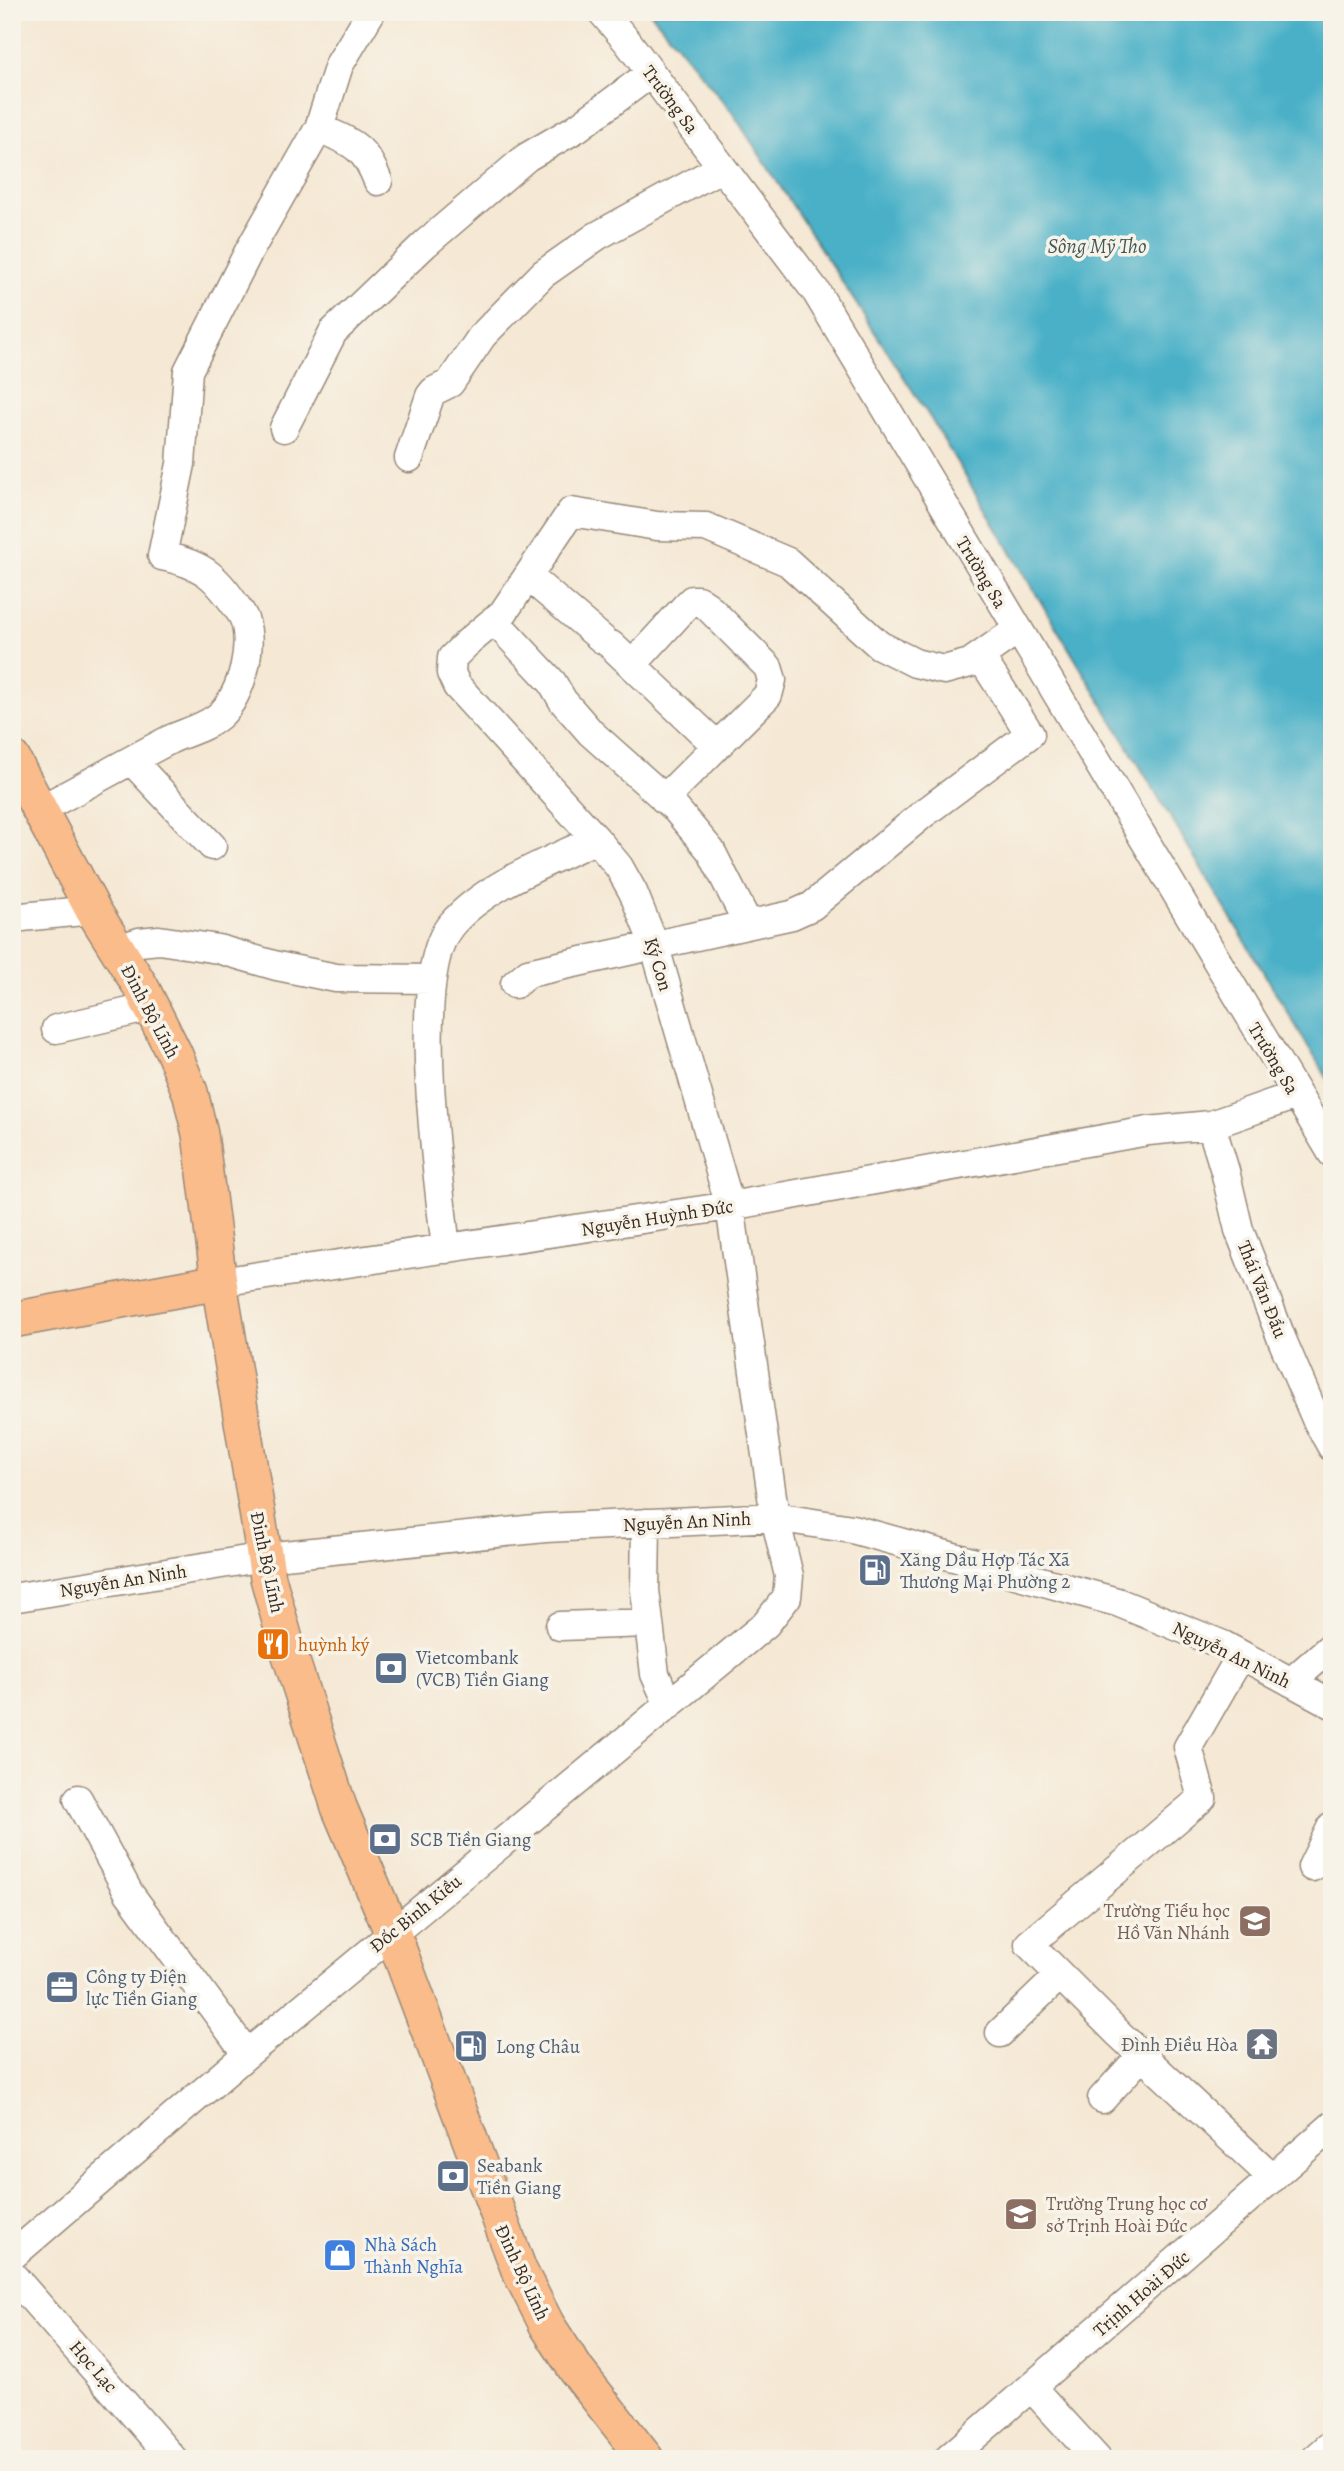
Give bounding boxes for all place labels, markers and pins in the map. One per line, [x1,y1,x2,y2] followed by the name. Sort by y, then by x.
[900,1547,1070,1595] place label: Xăng Dầu Hợp Tác Xã Thương Mại Phường 2
[856,1551,894,1589] fuel station icon: Xăng Dầu Hợp Tác Xã Thương Mại Phường 2
[254,1625,292,1663] restaurant icon: huỳnh ký
[298,1632,370,1658] place label: huỳnh ký
[415,1645,549,1693] place label: Vietcombank (VCB) Tiền Giang
[372,1649,410,1687] bank icon: Vietcombank (VCB) Tiền Giang
[366,1820,404,1858] bank icon: SCB Tiền Giang
[410,1827,532,1853] place label: SCB Tiền Giang
[1104,1898,1230,1946] place label: Trường Tiểu học Hồ Văn Nhánh
[1236,1902,1274,1940] school or university icon: Trường Tiểu học Hồ Văn Nhánh
[86,1964,198,2012] place label: Công ty Điện lực Tiền Giang
[43,1968,81,2006] office icon: Công ty Điện lực Tiền Giang
[1243,2025,1281,2063] temple icon: Đình Điều Hòa
[452,2027,490,2065] fuel station icon: Long Châu
[1121,2032,1238,2058] place label: Đình Điều Hòa
[496,2034,581,2060] place label: Long Châu
[477,2153,562,2201] place label: Seabank Tiền Giang
[434,2157,472,2195] bank icon: Seabank Tiền Giang
[1046,2191,1208,2239] place label: Trường Trung học cơ sở Trịnh Hoài Đức
[1002,2195,1040,2233] school or university icon: Trường Trung học cơ sở Trịnh Hoài Đức
[364,2232,463,2280] place label: Nhà Sách Thành Nghĩa
[321,2236,359,2274] shop icon: Nhà Sách Thành Nghĩa

